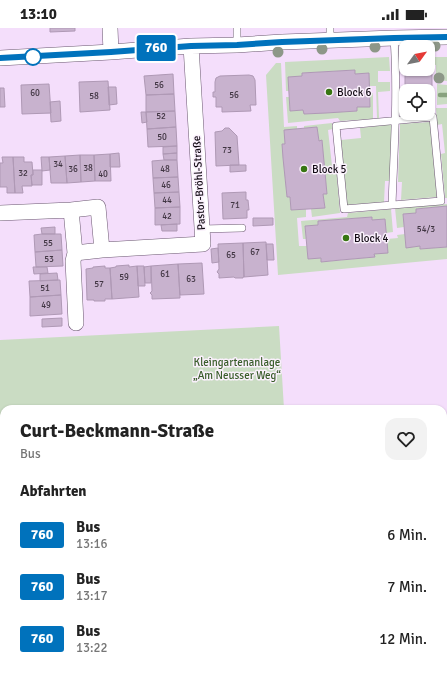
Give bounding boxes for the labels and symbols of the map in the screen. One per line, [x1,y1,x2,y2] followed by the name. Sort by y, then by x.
[133,35,179,61] line badge: 760
[399,40,435,76] north arrow
[24,48,42,66] unlabelled marker
[154,80,164,91] house number: 56
[337,86,372,99] place label: Block 6
[324,87,334,97] marker: Block 6
[30,88,40,99] house number: 60
[229,90,239,101] house number: 56
[89,91,99,102] house number: 58
[156,111,166,122] house number: 52
[157,132,167,143] house number: 50
[190,135,208,231] street label: Pastor-Bröhl-Straße
[222,145,232,156] house number: 73
[53,159,63,170] house number: 34
[83,163,93,174] house number: 38
[312,163,347,176] place label: Block 5
[68,164,78,175] house number: 36
[160,164,170,175] house number: 48
[299,164,309,174] marker: Block 5
[18,168,28,179] house number: 32
[98,169,108,180] house number: 40
[161,180,171,191] house number: 46
[162,195,172,206] house number: 44
[230,200,240,211] house number: 71
[162,211,172,222] house number: 42
[417,224,435,235] house number: 54/3
[354,232,389,245] place label: Block 4
[341,233,351,243] marker: Block 4
[43,238,53,249] house number: 55
[250,247,260,258] house number: 67
[226,250,236,261] house number: 65
[44,254,54,265] house number: 53
[160,269,170,280] house number: 61
[119,272,129,283] house number: 59
[186,274,196,285] house number: 63
[94,279,104,290] house number: 57
[40,283,50,294] house number: 51
[41,300,51,311] house number: 49
[193,356,281,382] park label: Kleingartenanlage „Am Neusser Weg“

